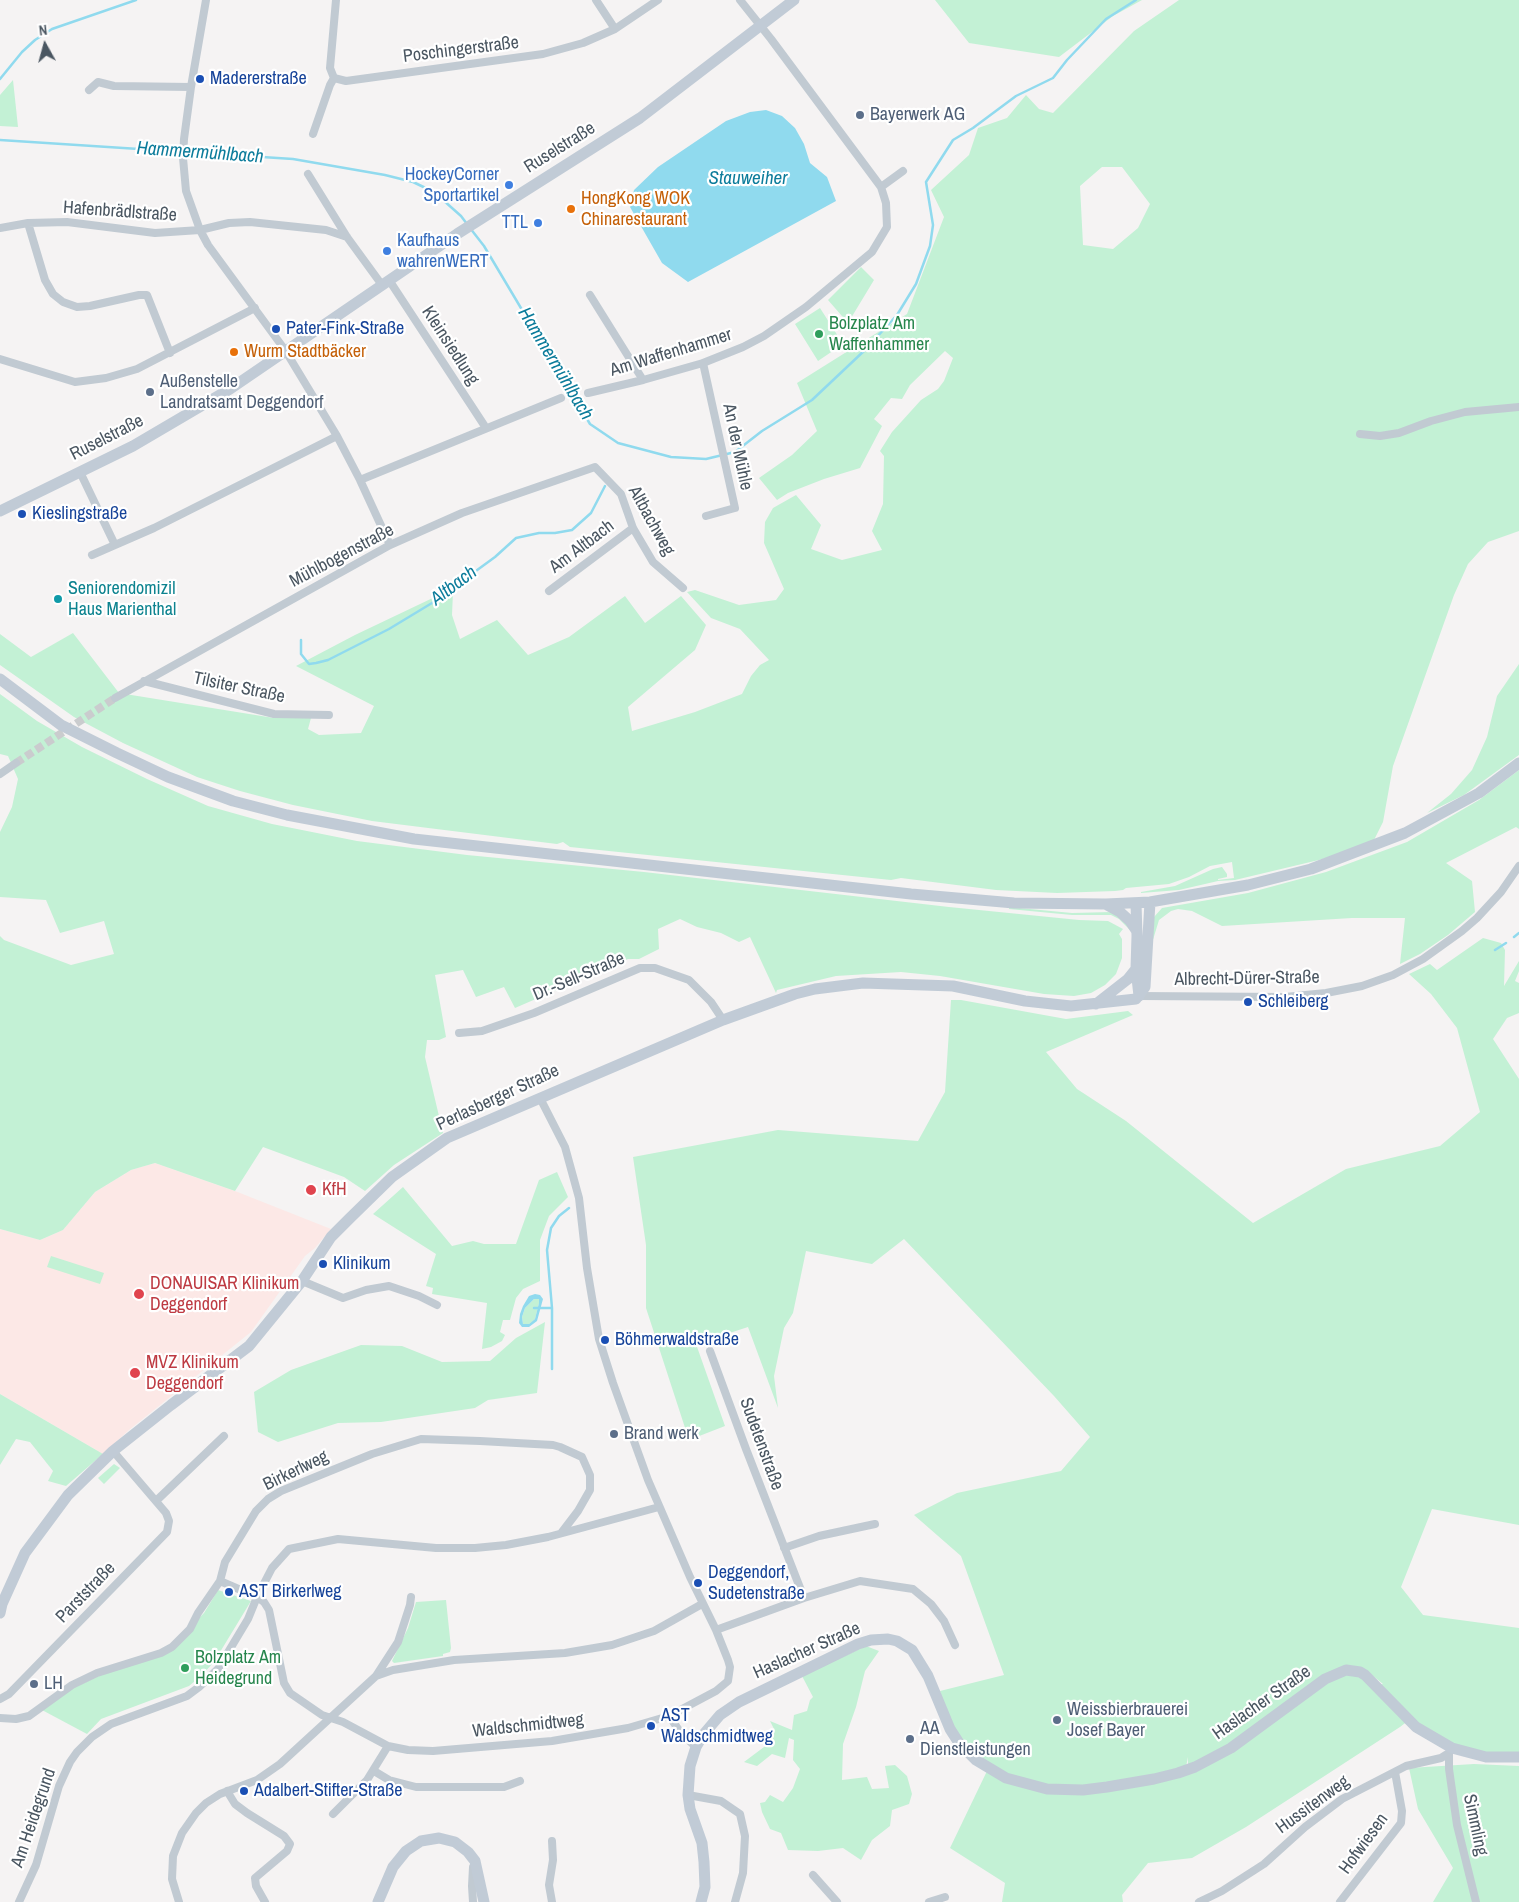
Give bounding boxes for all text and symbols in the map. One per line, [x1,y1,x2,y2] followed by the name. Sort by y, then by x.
[20,20,70,70] north arrow
[38,21,48,40] text: N
[402,32,520,68] street label: Poschingerstraße
[210,68,307,90] place label: Madererstraße
[194,73,206,85] marker: Madererstraße
[870,104,965,126] place label: Bayerwerk AG
[854,109,866,121] marker: Bayerwerk AG
[521,118,599,178] street label: Ruselstraße
[136,137,264,169] water label: Hammermühlbach
[405,164,499,206] place label: HockeyCorner Sportartikel
[709,168,787,190] water label: Stauweiher
[503,179,515,191] marker: HockeyCorner Sportartikel
[581,188,690,230] place label: HongKong WOK Chinarestaurant
[62,197,178,227] street label: Hafenbrädlstraße
[565,203,577,215] marker: HongKong WOK Chinarestaurant
[502,212,528,234] place label: TTL
[532,217,544,229] marker: TTL
[397,230,489,272] place label: Kaufhaus wahrenWERT
[381,245,393,257] marker: Kaufhaus wahrenWERT
[417,303,483,389] street label: Kleinsiedlung
[512,304,598,424] water label: Hammermühlbach
[829,313,929,356] place label: Bolzplatz Am Waffenhammer
[286,318,404,340] place label: Pater-Fink-Straße
[270,323,282,335] marker: Pater-Fink-Straße
[607,324,735,382] street label: Am Waffenhammer
[813,328,825,340] marker: Bolzplatz Am Waffenhammer
[244,341,366,363] place label: Wurm Stadtbäcker
[228,346,240,358] marker: Wurm Stadtbäcker
[160,371,323,414] place label: Außenstelle Landratsamt Deggendorf
[144,386,156,398] marker: Außenstelle Landratsamt Deggendorf
[717,402,757,492] street label: An der Mühle
[67,410,147,466] street label: Ruselstraße
[623,482,679,560] street label: Altbachweg
[32,503,127,525] place label: Kieslingstraße
[16,508,28,520] marker: Kieslingstraße
[545,516,619,578] street label: Am Altbach
[286,520,398,592] street label: Mühlbogenstraße
[426,561,482,611] water label: Altbach
[68,578,176,620] place label: Seniorendomizil Haus Marienthal
[52,593,64,605] marker: Seniorendomizil Haus Marienthal
[191,668,287,708] street label: Tilsiter Straße
[530,948,628,1006] street label: Dr.-Sell-Straße
[1174,967,1320,991] street label: Albrecht-Dürer-Straße
[1258,991,1329,1013] place label: Schleiberg
[1242,996,1254,1008] marker: Schleiberg
[433,1060,563,1136] street label: Perlasberger Straße
[322,1179,347,1201] place label: KfH
[304,1183,318,1197] marker: KfH
[333,1253,390,1275] place label: Klinikum
[317,1258,329,1270] marker: Klinikum
[150,1273,299,1316] place label: DONAUISAR Klinikum Deggendorf
[132,1287,146,1301] marker: DONAUISAR Klinikum Deggendorf
[615,1329,739,1351] place label: Böhmerwaldstraße
[599,1334,611,1346] marker: Böhmerwaldstraße
[146,1352,239,1395] place label: MVZ Klinikum Deggendorf
[128,1366,142,1380] marker: MVZ Klinikum Deggendorf
[734,1395,788,1493] street label: Sudetenstraße
[624,1423,699,1445] place label: Brand werk
[608,1428,620,1440] marker: Brand werk
[260,1446,332,1496] street label: Birkerlweg
[52,1558,120,1628] street label: Parststraße
[708,1562,805,1605] place label: Deggendorf, Sudetenstraße
[692,1577,704,1589] marker: Deggendorf, Sudetenstraße
[239,1581,342,1603] place label: AST Birkerlweg
[223,1586,235,1598] marker: AST Birkerlweg
[750,1618,864,1684] street label: Haslacher Straße
[195,1647,281,1690] place label: Bolzplatz Am Heidegrund
[1209,1661,1315,1745] street label: Haslacher Straße
[179,1662,191,1674] marker: Bolzplatz Am Heidegrund
[44,1673,63,1695] place label: LH
[28,1678,40,1690] marker: LH
[1067,1699,1188,1742] place label: Weissbierbrauerei Josef Bayer
[661,1705,773,1748] place label: AST Waldschmidtweg
[471,1709,585,1743] street label: Waldschmidtweg
[1051,1714,1063,1726] marker: Weissbierbrauerei Josef Bayer
[920,1718,1031,1760] place label: AA Dienstleistungen
[645,1720,657,1732] marker: AST Waldschmidtweg
[904,1733,916,1745] marker: AA Dienstleistungen
[7,1766,61,1870] street label: Am Heidegrund
[1272,1771,1354,1839] street label: Hussitenweg
[254,1780,402,1802] place label: Adalbert-Stifter-Straße
[238,1785,250,1797] marker: Adalbert-Stifter-Straße
[1458,1792,1492,1858] street label: Simmling
[1335,1809,1393,1879] street label: Hofwiesen

